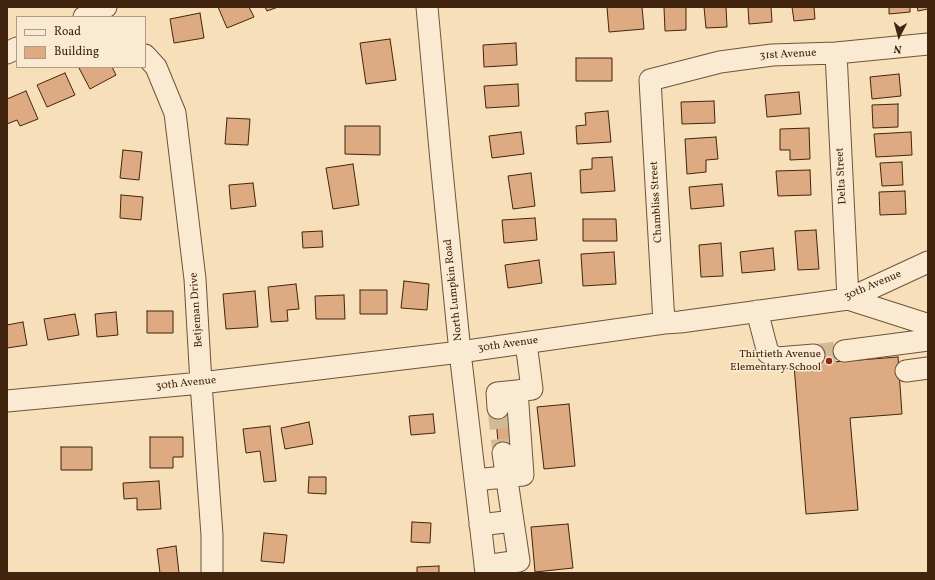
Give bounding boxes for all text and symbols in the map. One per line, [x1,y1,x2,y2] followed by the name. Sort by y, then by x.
[16,16,146,68] legend
[879,16,919,56] north arrow
[54,24,81,40] text: Road
[893,41,902,56] text: N
[54,44,99,60] text: Building
[759,47,817,63] street label: 31st Avenue
[834,147,850,205] street label: Delta Street
[648,161,666,243] street label: Chambliss Street
[442,238,466,342] street label: North Lumpkin Road
[843,268,903,304] street label: 30th Avenue
[188,272,206,348] street label: Betjeman Drive
[477,334,539,356] street label: 30th Avenue
[730,348,821,374] place label: Thirtieth Avenue Elementary School
[824,356,834,366] marker: Thirtieth Avenue Elementary School
[155,374,217,394] street label: 30th Avenue

